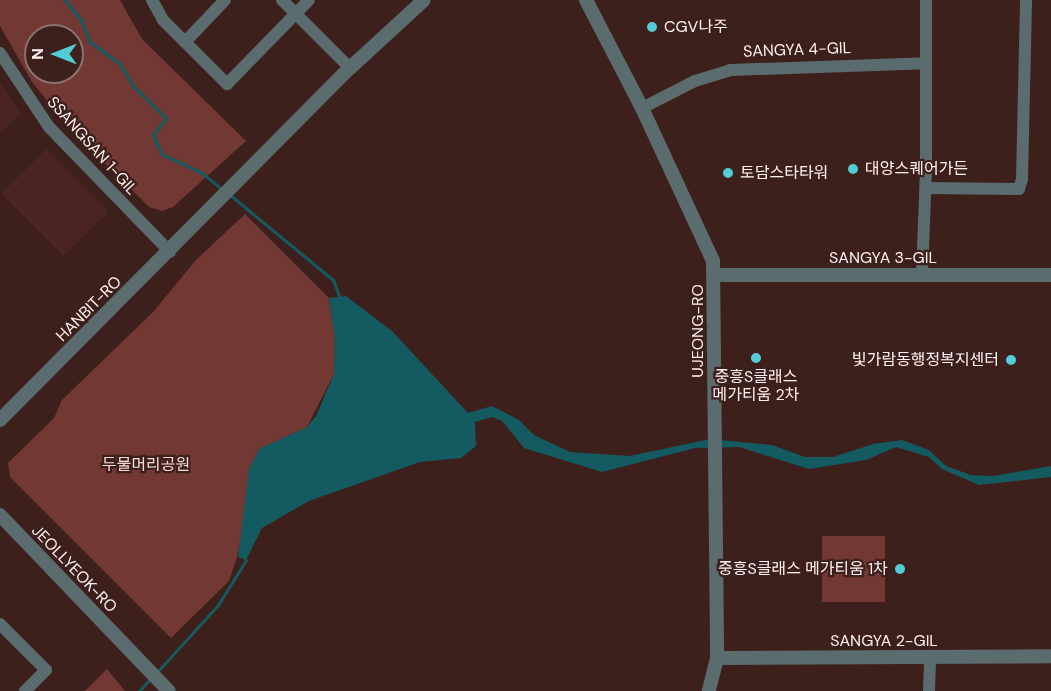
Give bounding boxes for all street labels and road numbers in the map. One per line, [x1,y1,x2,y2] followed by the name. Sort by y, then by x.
[743,39,851,61] street label: SANGYA 4-GIL
[43,93,141,199] street label: SSANGSAN 1-GIL
[829,248,937,268] street label: SANGYA 3-GIL
[52,272,126,346] street label: HANBIT-RO
[688,284,708,378] street label: UJEONG-RO
[27,521,121,617] street label: JEOLLYEOK-RO
[830,631,938,651] street label: SANGYA 2-GIL

